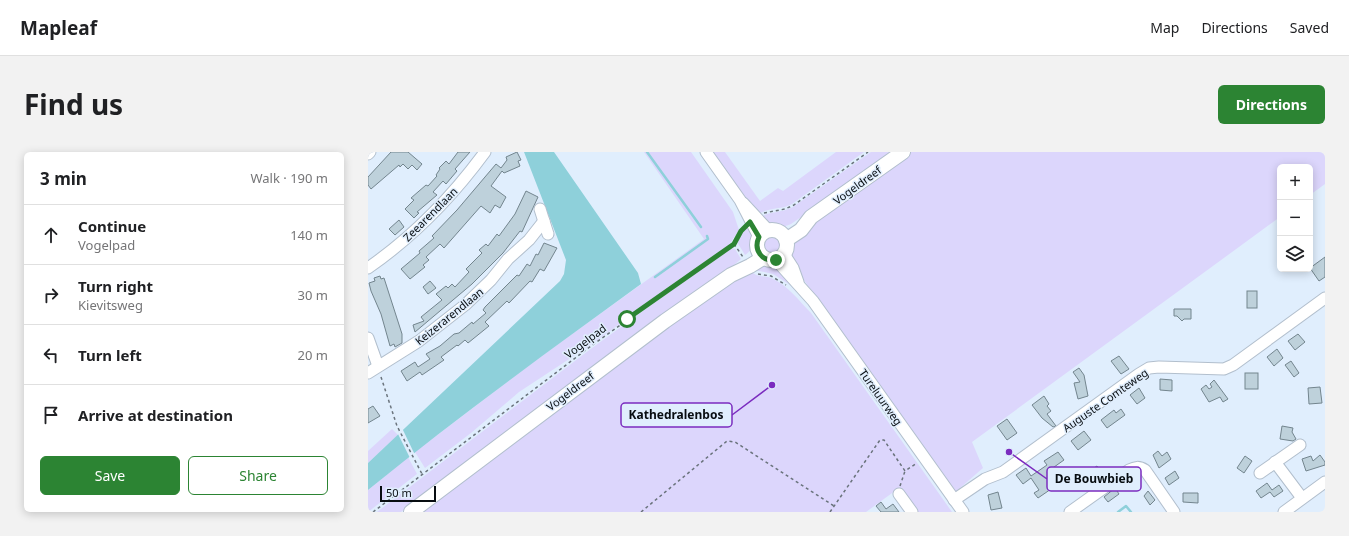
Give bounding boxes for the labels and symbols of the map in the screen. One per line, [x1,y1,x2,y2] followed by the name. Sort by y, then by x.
[830,162,885,208] street label: Vogeldreef
[400,184,460,244] street label: Zeearendlaan
[767,251,785,269] route end
[412,284,486,348] street label: Keizerarendlaan
[618,310,636,328] route start
[561,320,609,362] street label: Vogelpad
[1059,365,1151,435] street label: Auguste Comteweg
[856,366,906,428] street label: Tureluurweg
[543,367,598,414] street label: Vogeldreef
[621,403,732,427] callout: Kathedralenbos
[629,406,723,423] text: Kathedralenbos
[1047,467,1141,491] callout: De Bouwbieb
[1055,470,1134,487] text: De Bouwbieb
[380,484,436,503] scale bar

